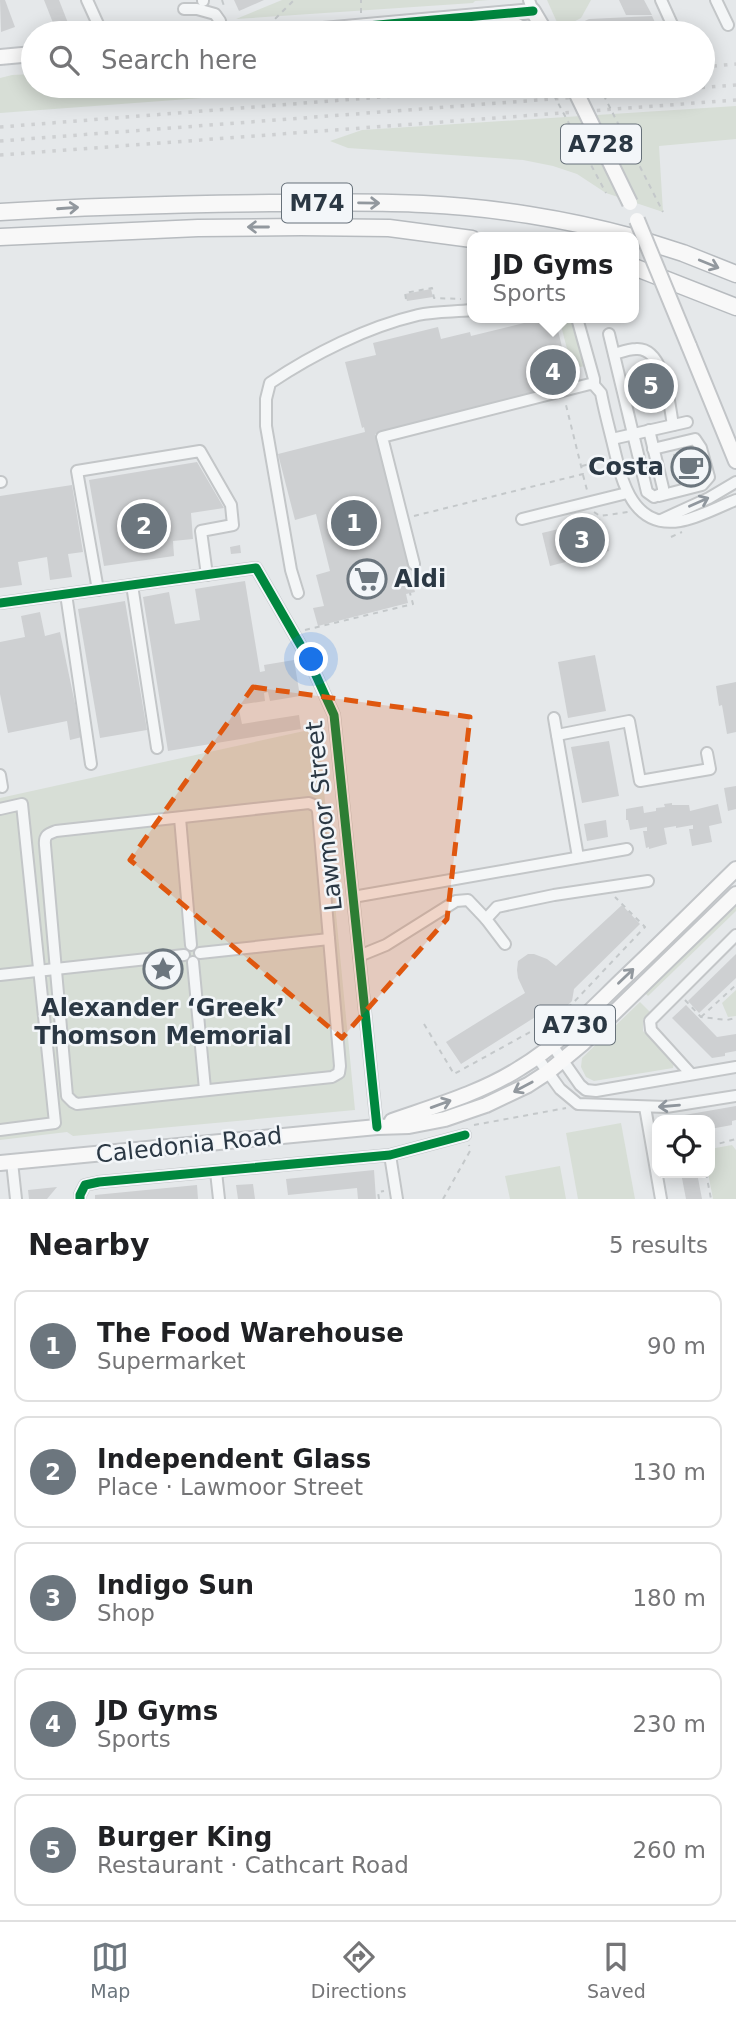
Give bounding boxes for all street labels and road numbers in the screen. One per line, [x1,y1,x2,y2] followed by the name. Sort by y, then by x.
[561,125,641,164] road number: A728
[282,184,352,222] road number: M74
[300,720,348,912] street label: Lawmoor Street
[535,1006,615,1044] road number: A730
[94,1121,284,1169] street label: Caledonia Road

